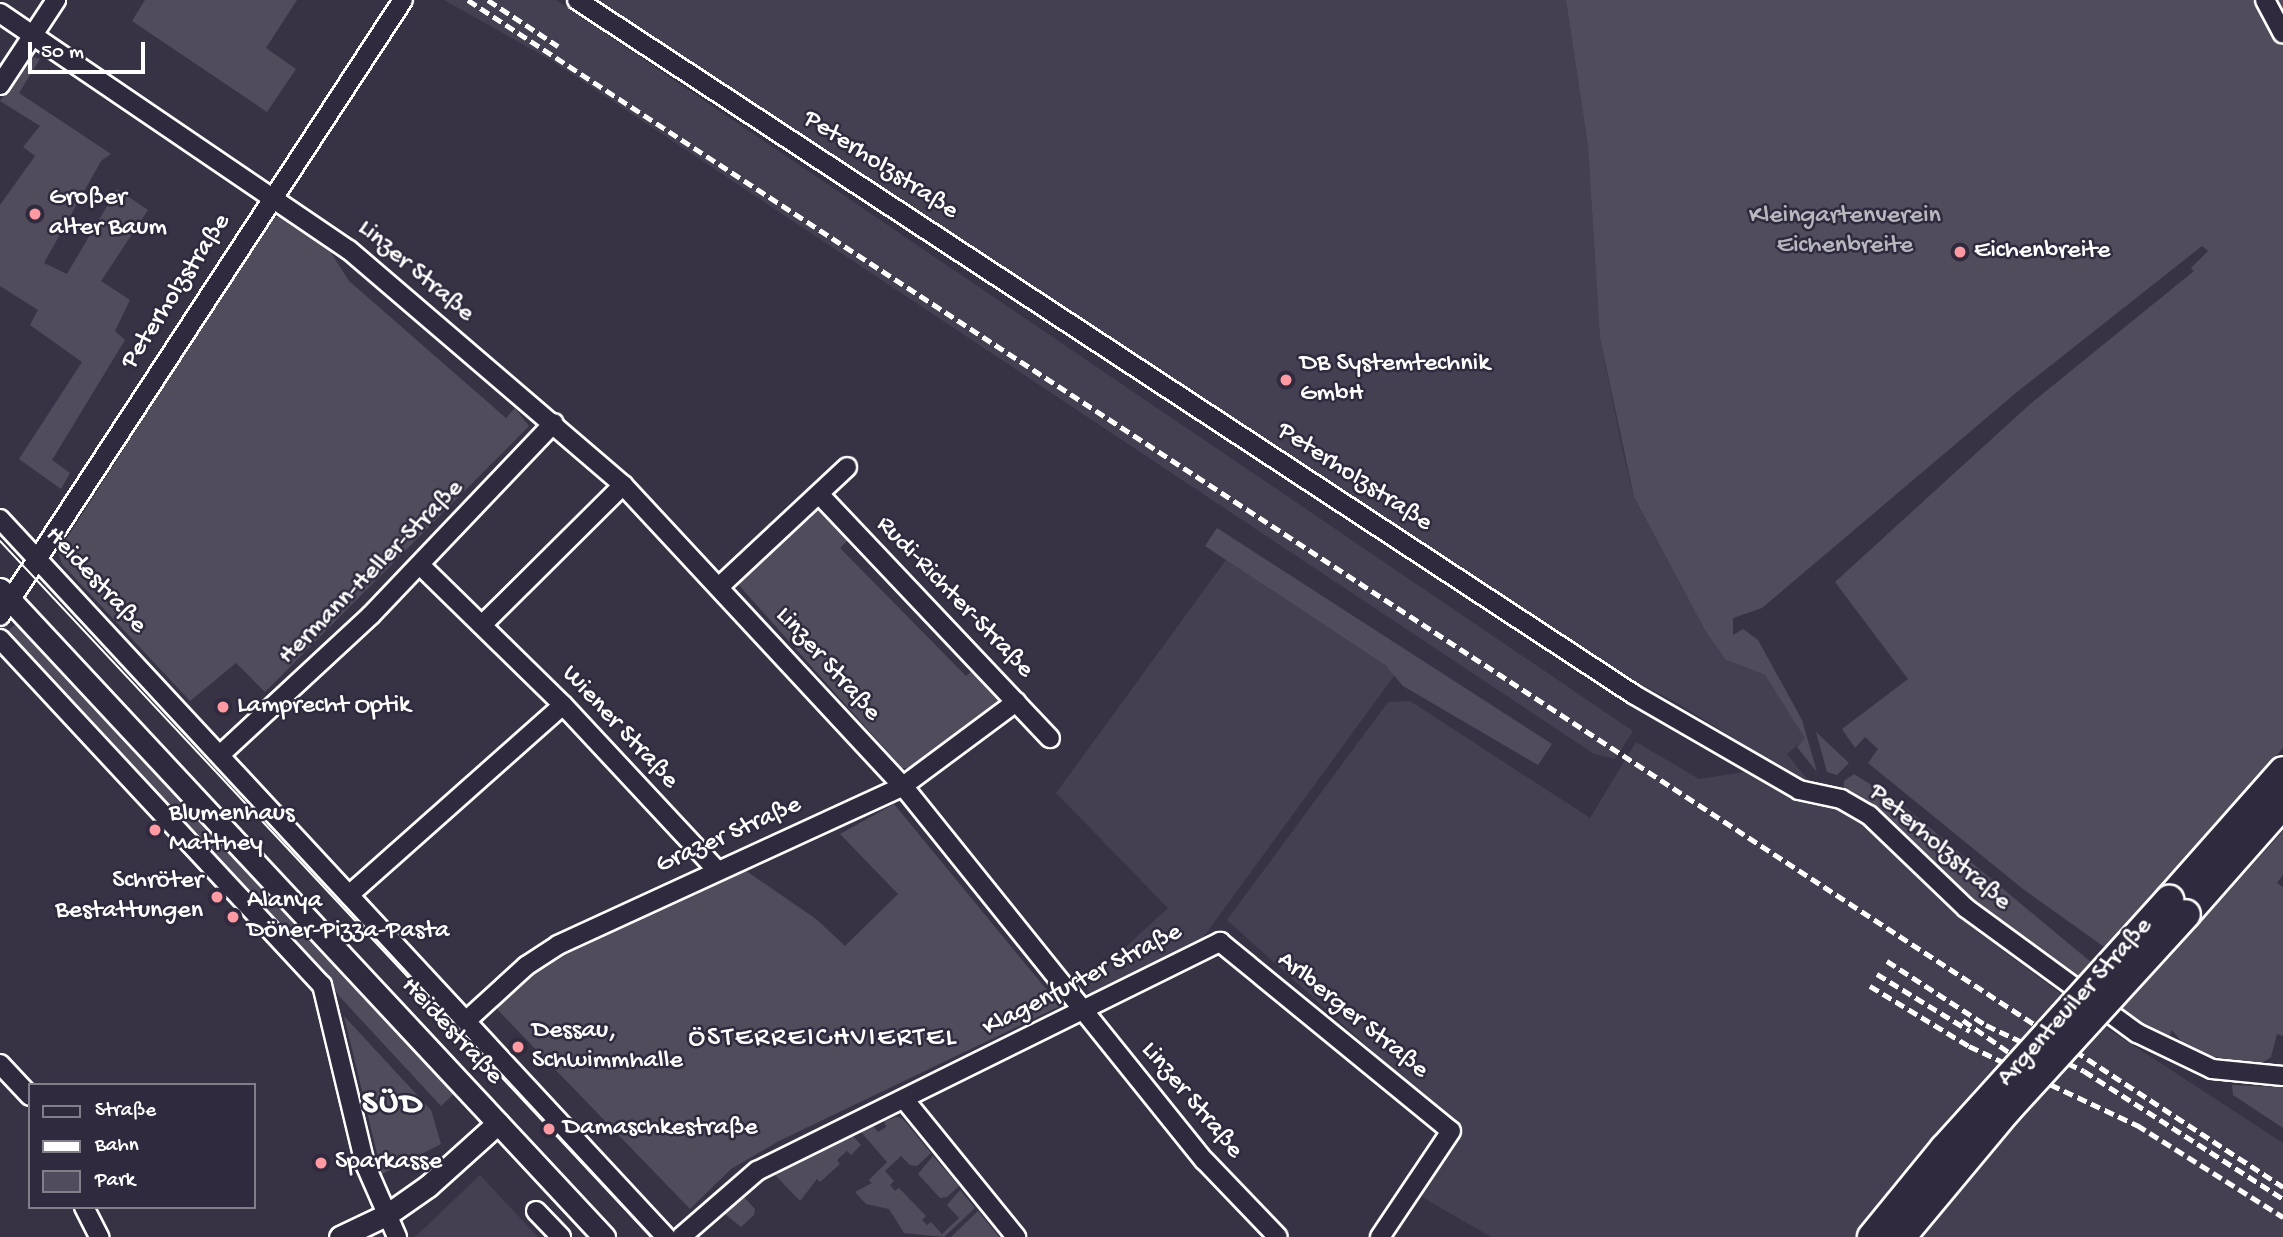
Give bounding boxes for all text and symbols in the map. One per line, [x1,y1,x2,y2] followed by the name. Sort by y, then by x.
[32,28,149,72] scale bar
[41,41,84,66] text: 50 m
[797,104,963,228] street label: Peterholzstraße
[49,183,167,244] place label: Großer alter Baum
[1749,201,1941,262] park label: Kleingartenverein Eichenbreite
[27,206,43,222] marker: Großer alter Baum
[115,209,239,375] street label: Peterholzstraße
[350,214,480,330] street label: Linzer Straße
[1974,236,2110,268] place label: Eichenbreite
[1952,244,1968,260] marker: Eichenbreite
[1300,349,1490,410] place label: DB Systemtechnik GmbH
[1278,372,1294,388] marker: DB Systemtechnik GmbH
[1271,416,1437,540] street label: Peterholzstraße
[273,474,471,672] street label: Hermann-Heller-Straße
[869,510,1039,686] street label: Rudi-Richter-Straße
[37,521,153,641] street label: Heidestraße
[767,601,887,729] street label: Linzer Straße
[554,660,684,796] street label: Wiener Straße
[237,691,411,723] place label: Lamprecht Optik
[215,699,231,715] marker: Lamprecht Optik
[1861,778,2017,918] street label: Peterholzstraße
[651,790,807,882] street label: Grazer Straße
[169,799,295,860] place label: Blumenhaus Matthey
[147,822,163,838] marker: Blumenhaus Matthey
[55,866,203,928] place label: Schröter Bestattungen
[247,886,449,948] place label: Alanya Döner-Pizza-Pasta
[209,889,225,905] marker: Schröter Bestattungen
[225,909,241,925] marker: Alanya Döner-Pizza-Pasta
[1992,912,2160,1094] street label: Argenteuiler Straße
[978,917,1188,1045] street label: Klagenfurter Straße
[1270,945,1434,1087] street label: Arlberger Straße
[393,972,509,1092] street label: Heidestraße
[532,1016,683,1078] place label: Dessau, Schwimmhalle
[690,1022,956,1056] district label: ÖSTERREICHVIERTEL
[1133,1036,1249,1166] street label: Linzer Straße
[510,1039,526,1055] marker: Dessau, Schwimmhalle
[28,1083,256,1209] legend
[362,1086,424,1126] district label: SÜD
[95,1099,156,1124] text: Straße
[563,1113,758,1145] place label: Damaschkestraße
[541,1121,557,1137] marker: Damaschkestraße
[95,1134,139,1159] text: Bahn
[335,1147,442,1179] place label: Sparkasse
[313,1155,329,1171] marker: Sparkasse
[95,1169,135,1194] text: Park

